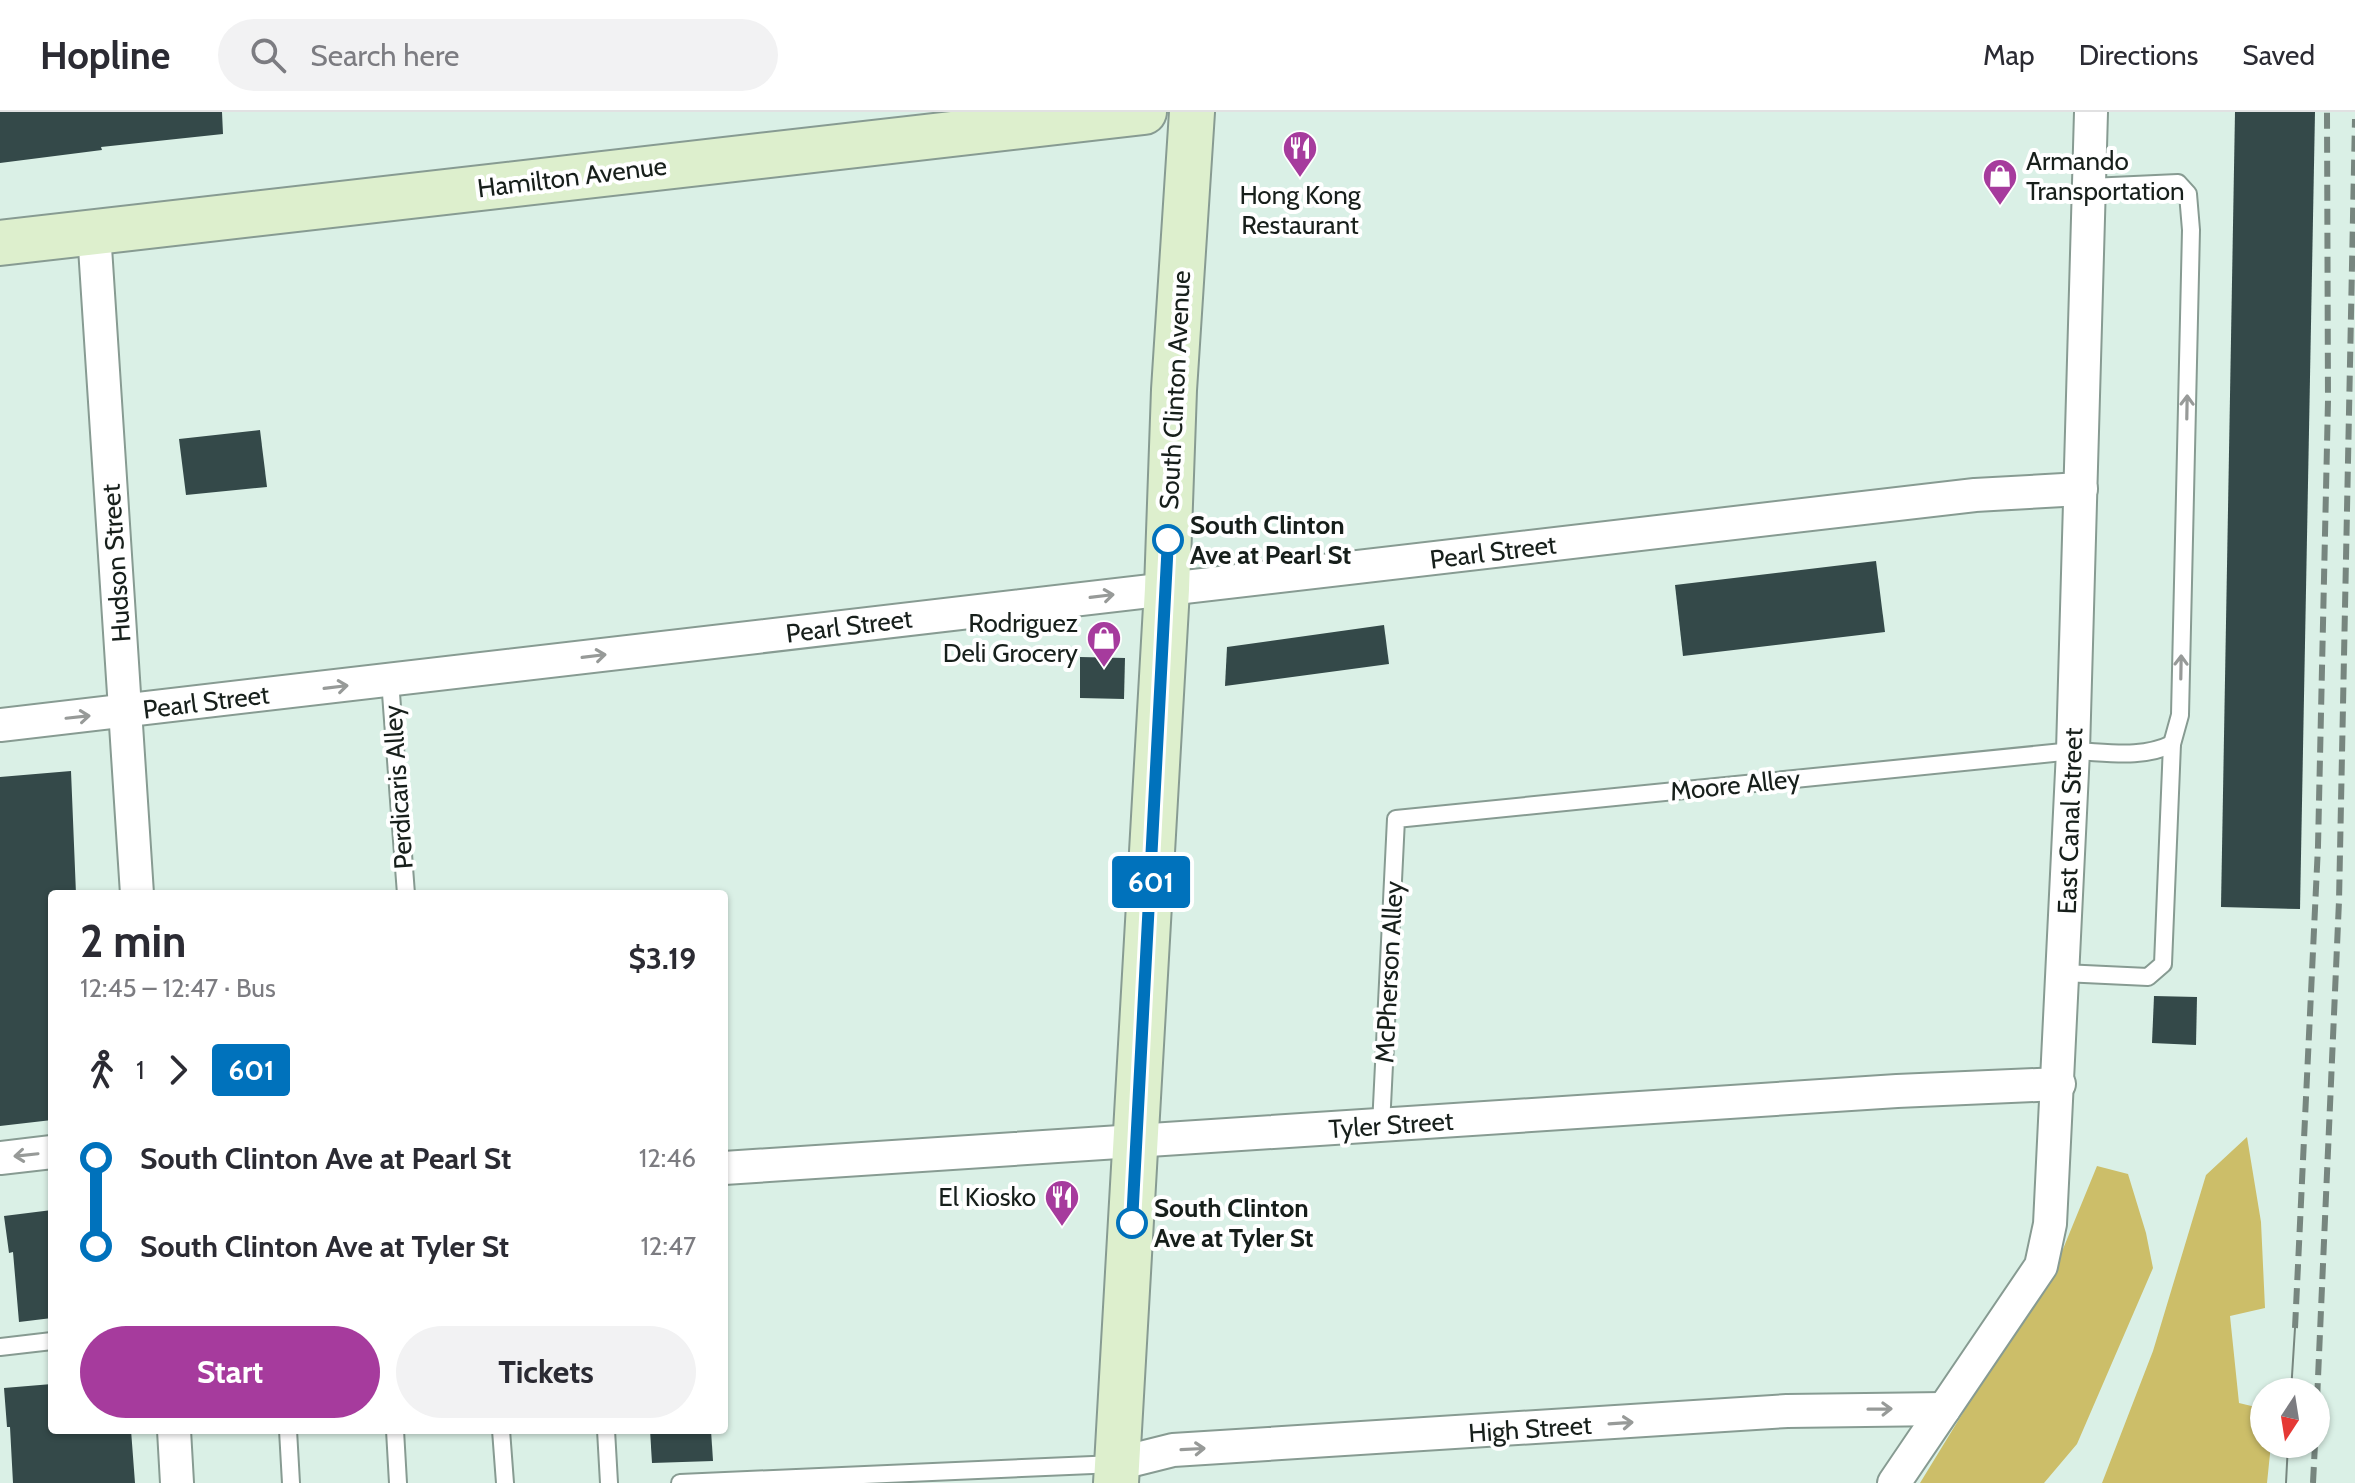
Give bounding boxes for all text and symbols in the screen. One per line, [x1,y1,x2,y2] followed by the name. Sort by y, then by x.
[218,19,778,91] search box
[40,32,170,79] text: Hopline
[246,33,290,77] icon: search
[310,37,459,74] text: Search here
[1983,38,2035,72] text: Map
[2079,38,2198,72] text: Directions
[2242,38,2315,72] text: Saved
[1281,129,1319,179] restaurant icon: Hong Kong Restaurant
[2026,145,2184,207] place label: Armando Transportation
[475,149,669,205] street label: Hamilton Avenue
[1981,157,2019,207] shop icon: Armando Transportation
[1239,179,1362,241] place label: Hong Kong Restaurant
[1153,270,1197,510] street label: South Clinton Avenue
[2179,394,2195,421] one-way arrow
[94,483,137,643] street label: Hudson Street
[1190,509,1351,571] place label: South Clinton Ave at Pearl St
[1153,525,1183,555] marker: South Clinton Ave at Pearl St
[1428,528,1558,576] street label: Pearl Street
[1089,588,1115,603] one-way arrow
[784,602,914,650] street label: Pearl Street
[943,607,1078,669] place label: Rodriguez Deli Grocery
[1085,619,1123,669] shop icon: Rodriguez Deli Grocery
[581,648,606,663] one-way arrow
[2173,654,2188,681] one-way arrow
[141,678,271,726] street label: Pearl Street
[322,679,349,694] one-way arrow
[376,704,420,870] street label: Perdicaris Alley
[64,709,90,724] one-way arrow
[2051,727,2089,915] street label: East Canal Street
[1668,762,1802,808] street label: Moore Alley
[1105,856,1197,908] line badge: 601
[1128,865,1174,899] text: 601
[1368,880,1410,1064] street label: McPherson Alley
[80,915,186,968] text: 2 min
[628,940,696,977] text: $3.19
[80,972,276,1004] text: 12:45 – 12:47 · Bus
[80,1048,124,1092] icon: walk
[156,1048,200,1092] icon: forward
[228,1053,274,1087] text: 601
[136,1054,144,1086] text: 1
[1328,1105,1455,1145] street label: Tyler Street
[140,1140,511,1177] text: South Clinton Ave at Pearl St
[639,1142,696,1174] text: 12:46
[13,1148,40,1163] one-way arrow
[1043,1178,1081,1228] restaurant icon: El Kiosko
[938,1181,1036,1213] place label: El Kiosko
[1154,1192,1313,1254] place label: South Clinton Ave at Tyler St
[1117,1208,1147,1238] marker: South Clinton Ave at Tyler St
[140,1228,509,1265] text: South Clinton Ave at Tyler St
[640,1230,696,1262] text: 12:47
[80,1326,380,1418] button: Start
[396,1326,696,1418] button: Tickets
[2250,1378,2330,1458] north arrow
[2250,1378,2330,1458] map controls
[1866,1401,1893,1416] one-way arrow
[1467,1409,1593,1449] street label: High Street
[1607,1415,1634,1430] one-way arrow
[1180,1441,1206,1456] one-way arrow

